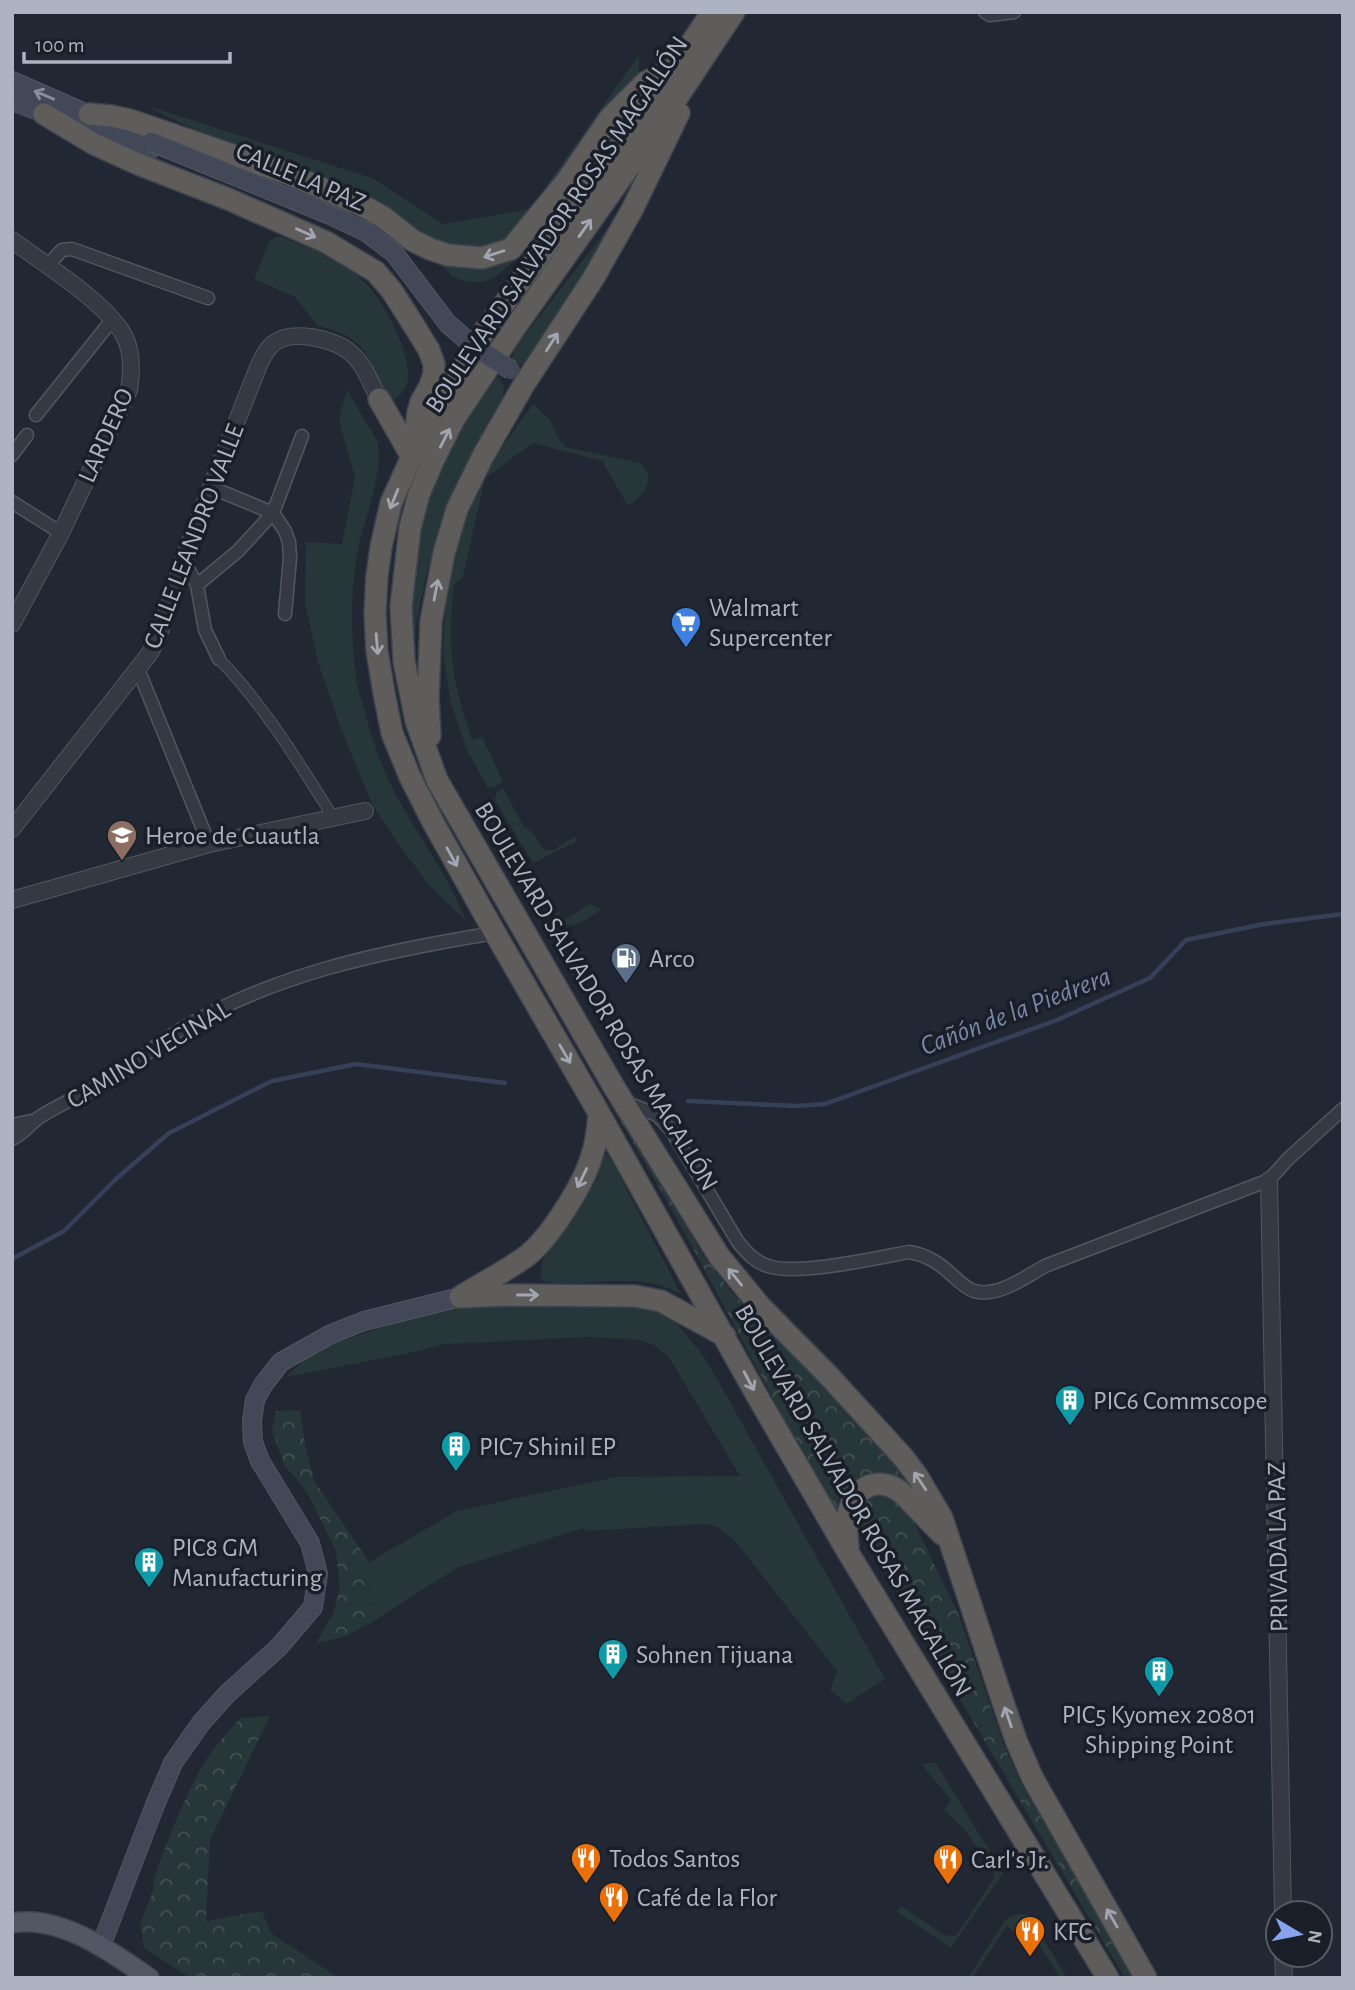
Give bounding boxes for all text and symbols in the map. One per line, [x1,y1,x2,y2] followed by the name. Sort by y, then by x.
[24,21,231,65] scale bar
[419,30,693,418] street label: BOULEVARD SALVADOR ROSAS MAGALLÓN
[35,35,85,56] text: 100 m
[34,88,55,101] one-way arrow
[232,138,369,216] street label: CALLE LA PAZ
[578,219,592,238] one-way arrow
[295,227,316,240] one-way arrow
[484,249,506,261] one-way arrow
[544,333,559,352] one-way arrow
[74,384,138,487] street label: LARDERO
[139,421,249,652] street label: CALLE LEANDRO VALLE
[438,428,452,448] one-way arrow
[386,488,399,509] one-way arrow
[430,580,443,602] one-way arrow
[709,595,832,651] place label: Walmart Supercenter
[669,605,703,649] supermarket icon: Walmart Supercenter
[371,633,384,655] one-way arrow
[470,797,724,1195] street label: BOULEVARD SALVADOR ROSAS MAGALLÓN
[105,818,139,862] school or university icon: Heroe de Cuautla
[145,823,320,849] place label: Heroe de Cuautla
[445,846,459,866] one-way arrow
[609,941,643,985] fuel station icon: Arco
[649,946,695,972] place label: Arco
[916,963,1115,1061] water label: Cañón de la Piedrera
[63,996,235,1114] street label: CAMINO VECINAL
[559,1043,572,1064] one-way arrow
[575,1167,588,1188] one-way arrow
[727,1268,743,1286] one-way arrow
[517,1288,540,1302] one-way arrow
[730,1299,978,1701] street label: BOULEVARD SALVADOR ROSAS MAGALLÓN
[742,1370,756,1390] one-way arrow
[1053,1383,1087,1427] building icon: PIC6 Commscope
[1093,1388,1268,1414] place label: PIC6 Commscope
[439,1429,473,1473] building icon: PIC7 Shinil EP
[479,1434,616,1460] place label: PIC7 Shinil EP
[1264,1462,1292,1632] street label: PRIVADA LA PAZ
[913,1472,928,1491] one-way arrow
[172,1535,322,1591] place label: PIC8 GM Manufacturing
[132,1545,166,1589] building icon: PIC8 GM Manufacturing
[596,1637,630,1681] building icon: Sohnen Tijuana
[636,1642,793,1668] place label: Sohnen Tijuana
[1142,1654,1176,1698] building icon: PIC5 Kyomex 20801 Shipping Point
[1062,1702,1256,1758] place label: PIC5 Kyomex 20801 Shipping Point
[1001,1706,1013,1728] one-way arrow
[569,1841,603,1885] restaurant icon: Todos Santos
[931,1842,965,1886] restaurant icon: Carl's Jr.
[609,1846,740,1872] place label: Todos Santos
[971,1847,1049,1873] place label: Carl's Jr.
[597,1880,631,1924] restaurant icon: Café de la Flor
[637,1885,778,1911] place label: Café de la Flor
[1264,1899,1334,1969] north arrow
[1105,1909,1119,1929] one-way arrow
[1013,1914,1047,1958] restaurant icon: KFC
[1053,1919,1092,1945] place label: KFC
[1304,1929,1325,1945] text: N

